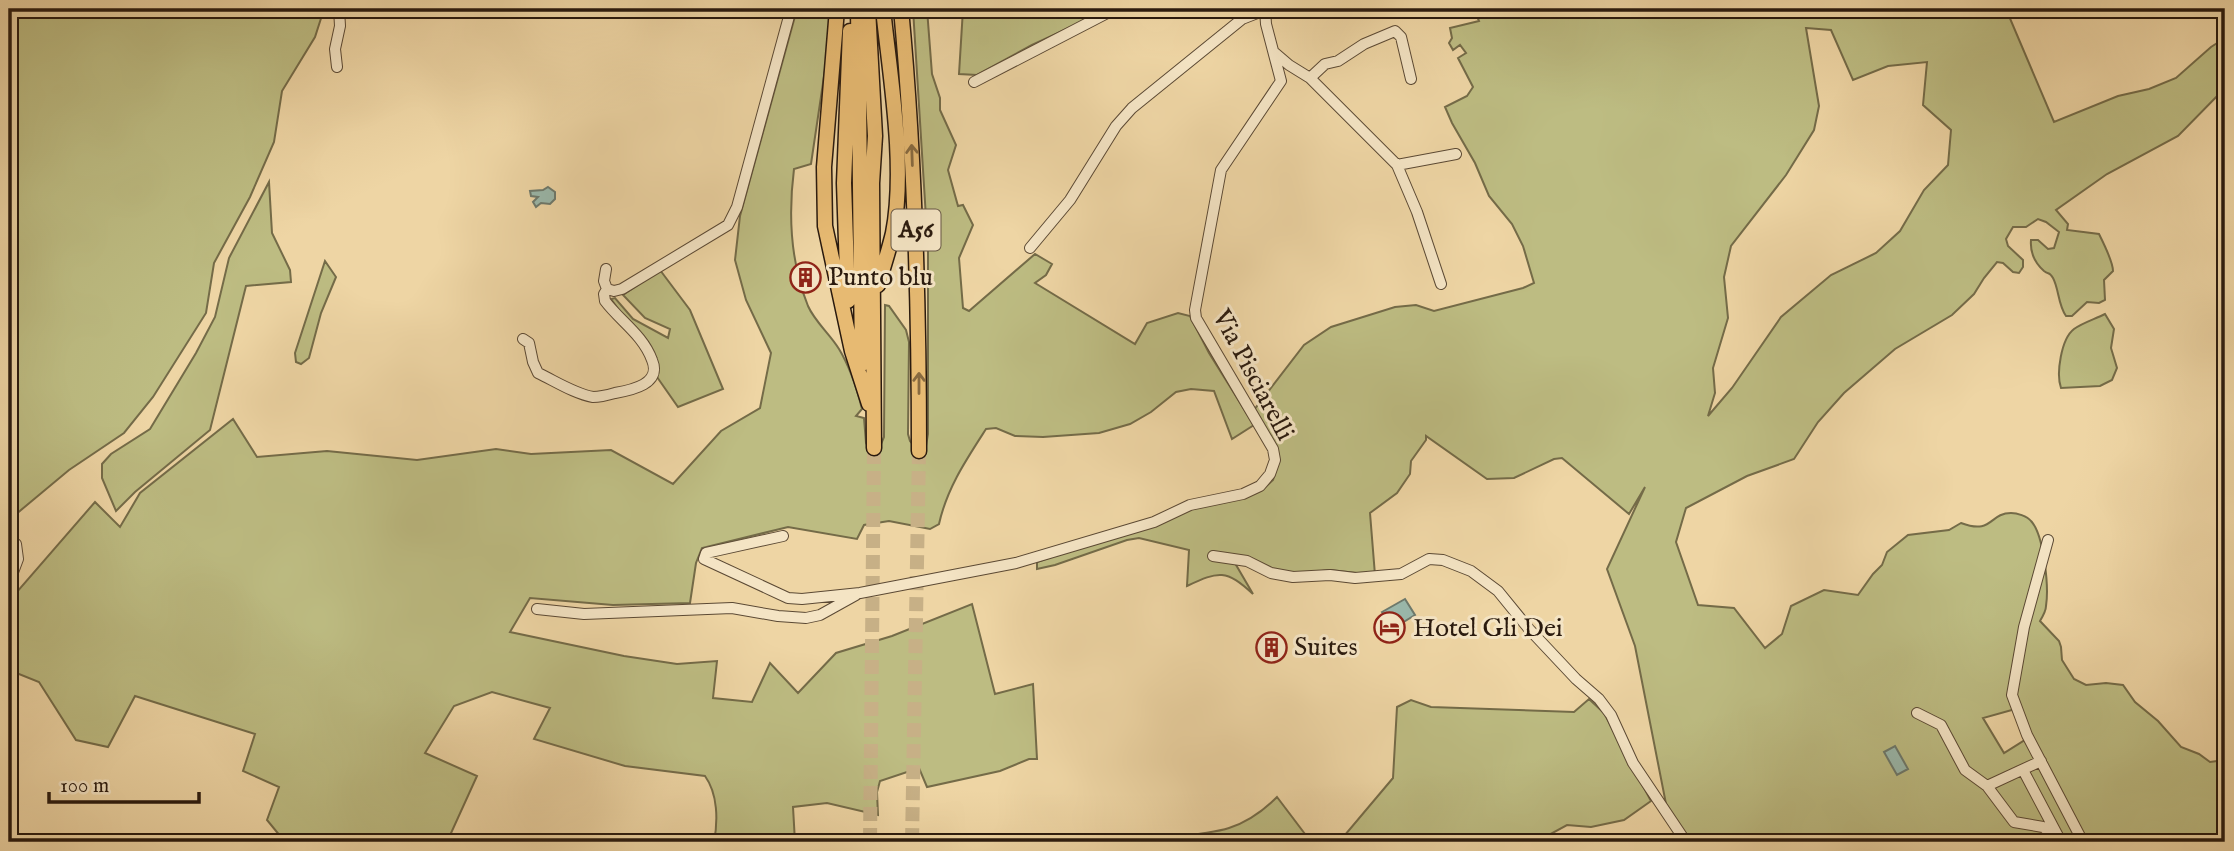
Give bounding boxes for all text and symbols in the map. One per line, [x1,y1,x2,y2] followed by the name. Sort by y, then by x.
[906,144,919,167] one-way arrow
[892,210,940,250] road number: A56
[788,260,822,294] building icon: Punto blu
[828,261,933,294] place label: Punto blu
[1204,303,1301,446] street label: Via Pisciarelli
[912,371,926,394] one-way arrow
[1373,611,1407,645] hotel icon: Hotel Gli Dei
[1413,612,1563,645] place label: Hotel Gli Dei
[1254,630,1288,664] building icon: Suites
[1294,631,1358,664] place label: Suites
[49,760,200,804] scale bar
[60,773,109,800] text: 100 m

